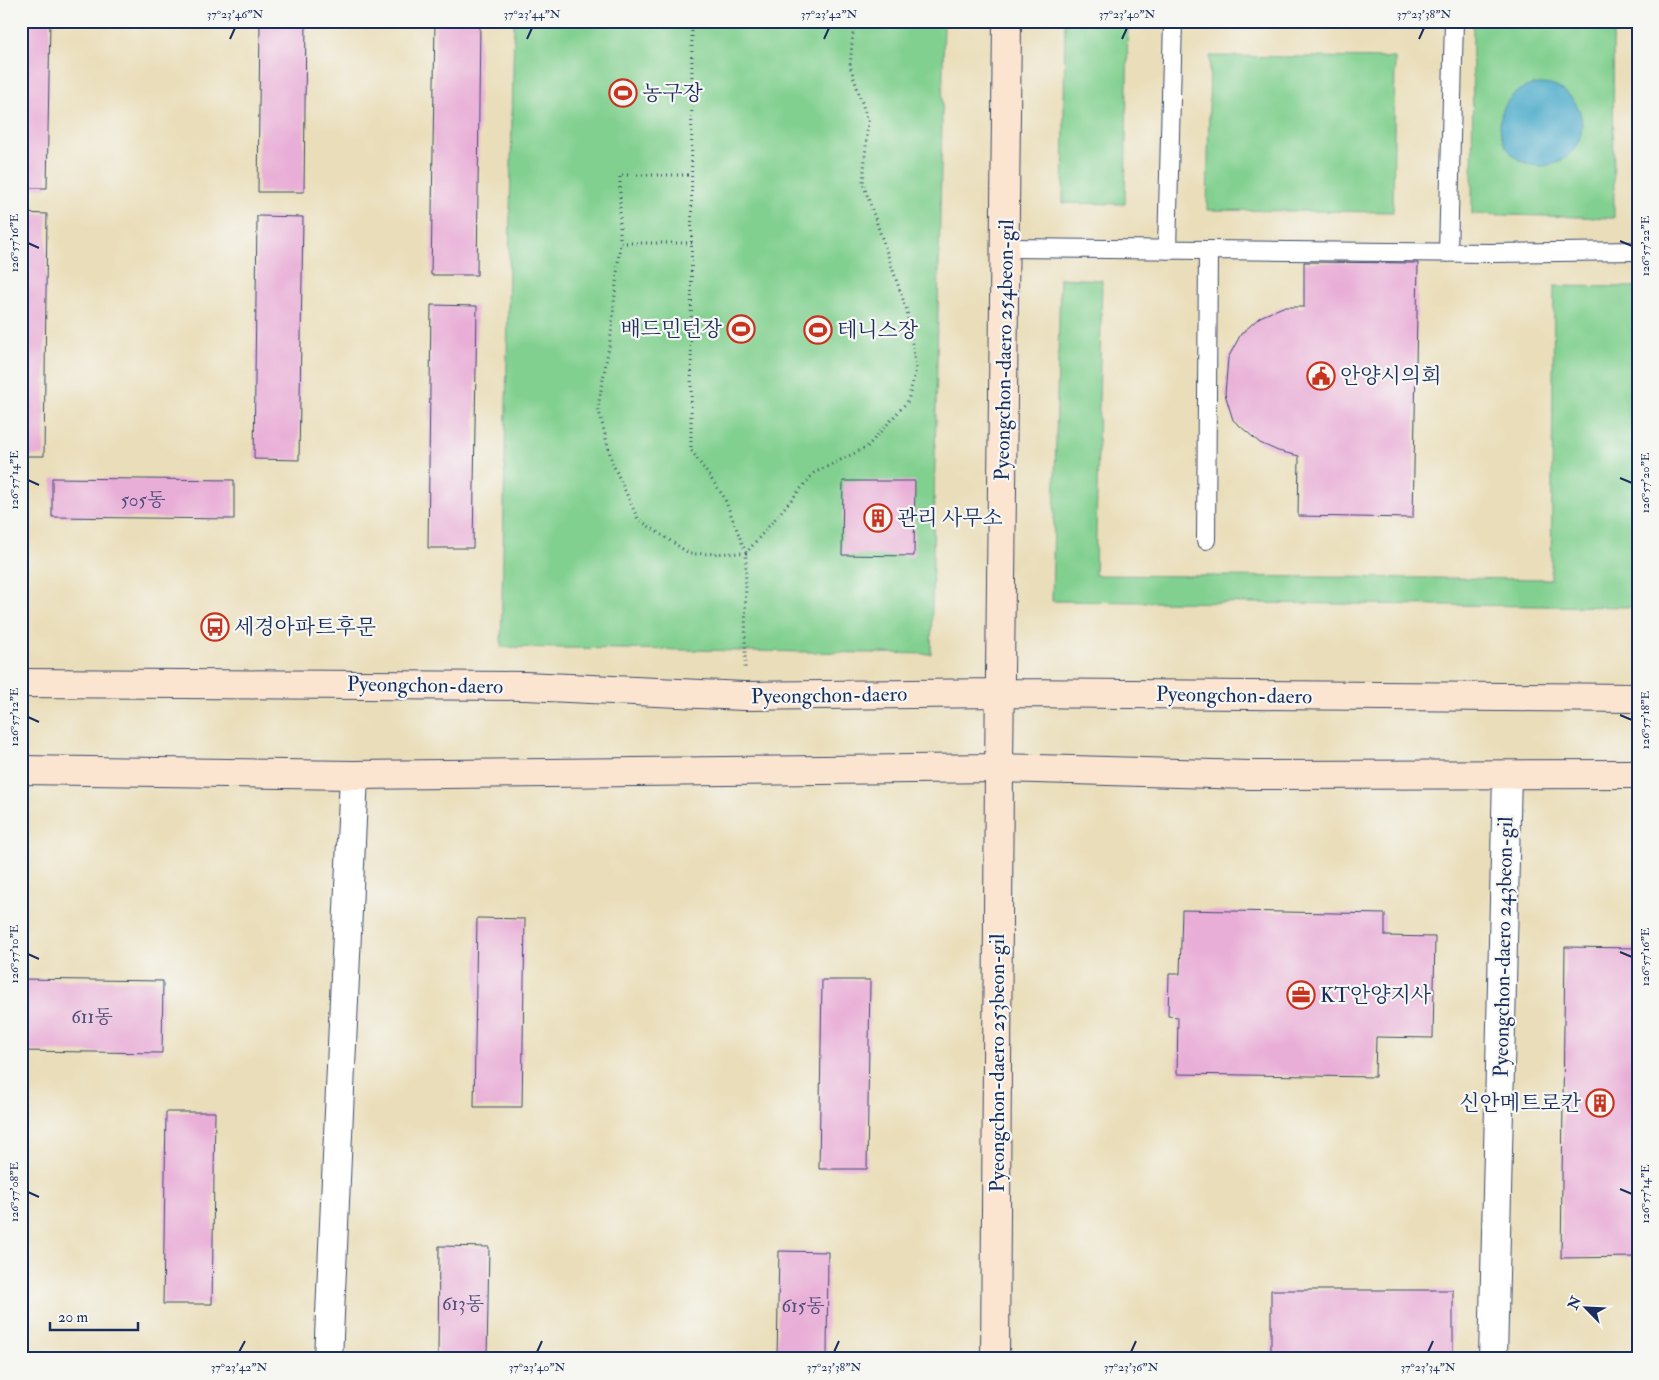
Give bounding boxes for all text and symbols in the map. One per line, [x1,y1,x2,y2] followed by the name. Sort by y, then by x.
[207,7,264,22] text: 37°23'46"N
[503,7,561,22] text: 37°23'44"N
[801,7,858,22] text: 37°23'42"N
[1099,7,1156,22] text: 37°23'40"N
[1397,7,1451,22] text: 37°23'38"N
[608,78,638,108] sports icon: 농구장
[642,80,704,107] place label: 농구장
[7,213,22,272] text: 126°57'16"E
[1638,215,1653,276] text: 126°57'22"E
[989,218,1020,481] street label: Pyeongchon-daero 254beon-gil
[726,314,756,344] sports icon: 배드민턴장
[803,315,833,345] sports icon: 테니스장
[621,316,723,343] place label: 배드민턴장
[837,317,919,344] place label: 테니스장
[1306,361,1336,391] public building icon: 안양시의회
[1340,363,1441,390] place label: 안양시의회
[7,450,22,510] text: 126°57'14"E
[1638,452,1653,513] text: 126°57'20"E
[121,488,166,512] house number: 505동
[863,503,893,533] building icon: 관리 사무소
[897,505,1003,532] place label: 관리 사무소
[200,612,230,642] bus stop icon: 세경아파트후문
[234,614,376,641] place label: 세경아파트후문
[347,671,503,700] street label: Pyeongchon-daero
[751,681,907,710] street label: Pyeongchon-daero
[1156,681,1312,710] street label: Pyeongchon-daero
[7,687,22,746] text: 126°57'12"E
[1638,690,1653,749] text: 126°57'18"E
[1488,816,1519,1078] street label: Pyeongchon-daero 243beon-gil
[7,924,22,983] text: 126°57'10"E
[1638,927,1653,986] text: 126°57'16"E
[984,933,1011,1192] street label: Pyeongchon-daero 253beon-gil
[1286,980,1316,1010] office icon: KT안양지사
[1320,982,1432,1009] place label: KT안양지사
[71,1005,113,1029] house number: 611동
[1585,1088,1615,1118] building icon: 신안메트로칸
[1459,1090,1582,1117] place label: 신안메트로칸
[7,1162,22,1222] text: 126°57'08"E
[1638,1164,1653,1224] text: 126°57'14"E
[1562,1282,1612,1332] north arrow
[442,1292,485,1316] house number: 613동
[1564,1293,1585,1313] text: N
[782,1294,825,1318] house number: 615동
[50,1300,138,1332] scale bar
[58,1308,88,1327] text: 20 m
[211,1360,268,1375] text: 37°23'42"N
[509,1360,566,1375] text: 37°23'40"N
[807,1360,861,1375] text: 37°23'38"N
[1104,1360,1159,1375] text: 37°23'36"N
[1400,1360,1456,1375] text: 37°23'34"N

